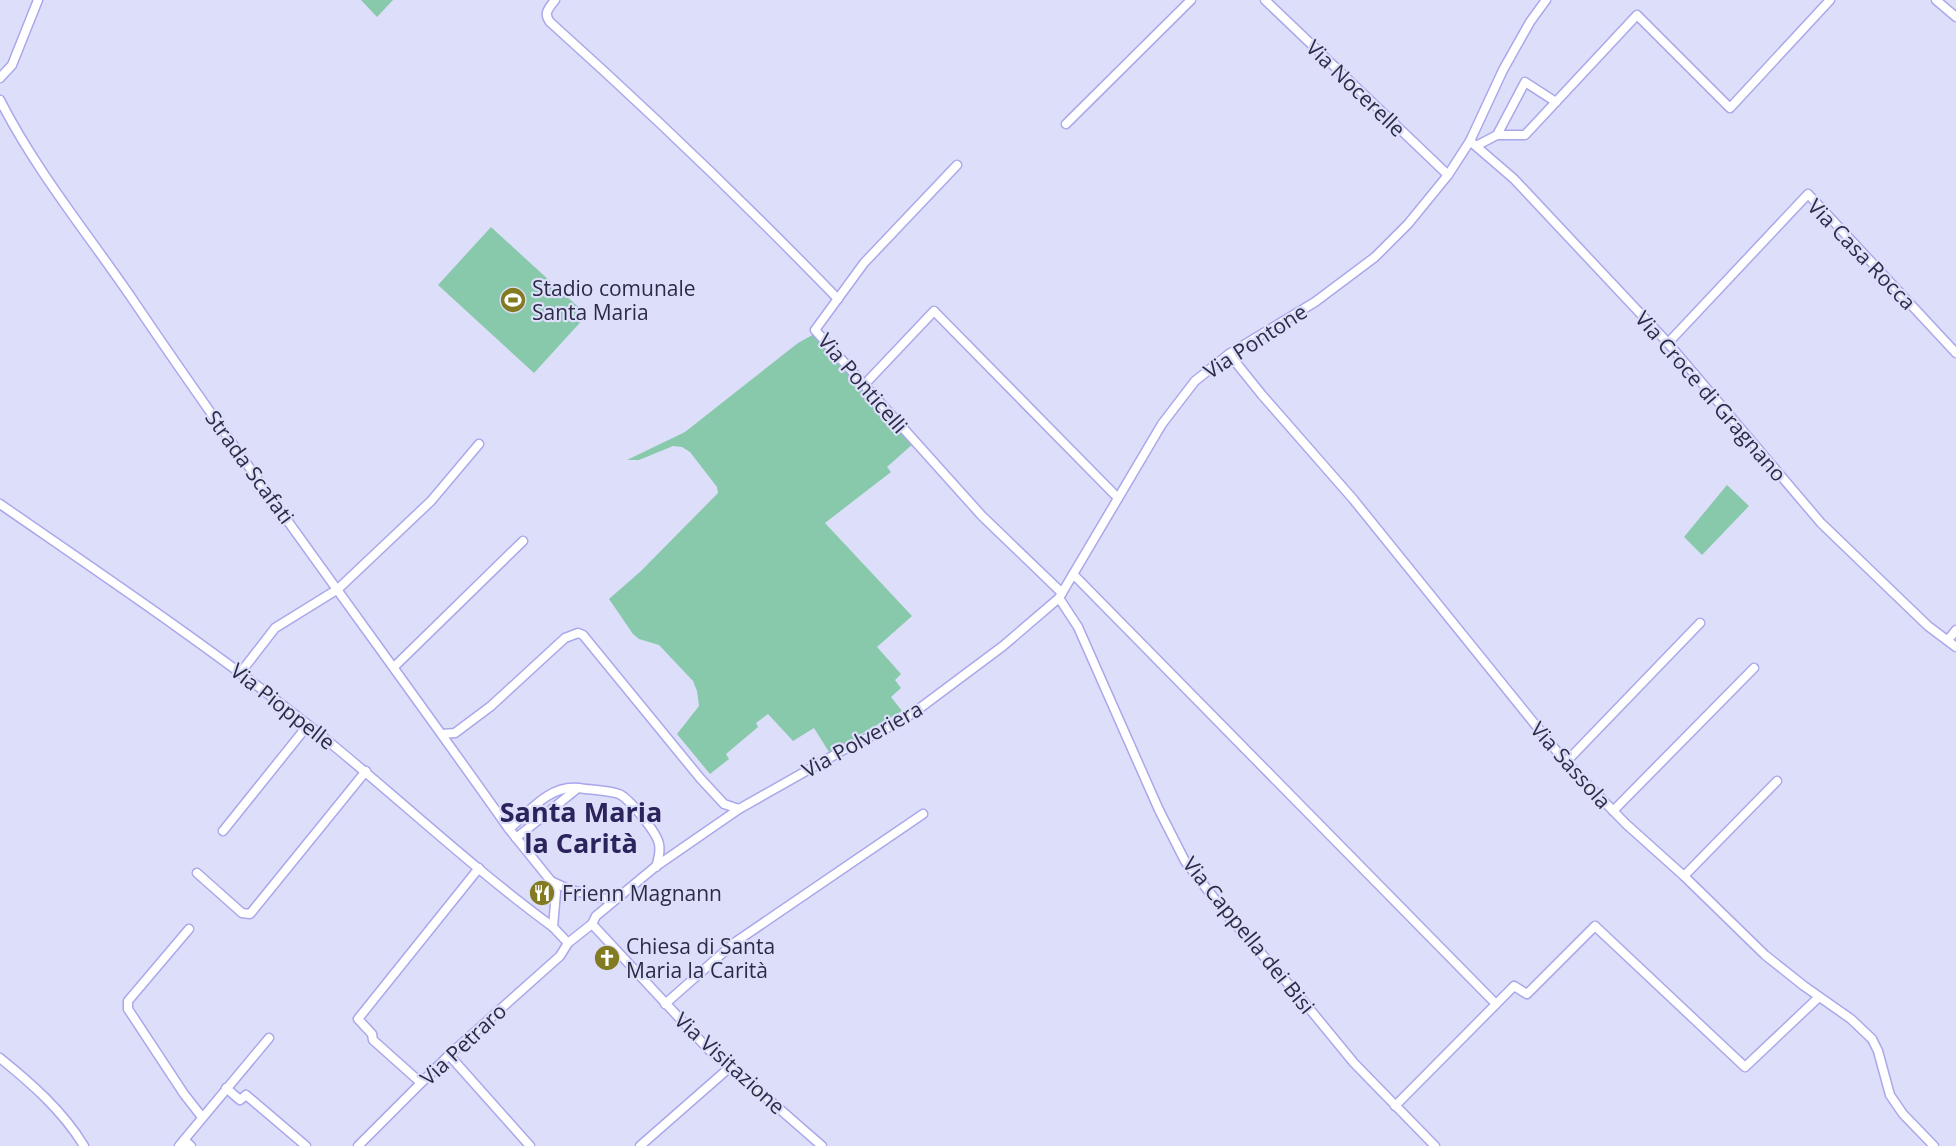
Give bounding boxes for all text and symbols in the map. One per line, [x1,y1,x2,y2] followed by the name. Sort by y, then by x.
[1300,33,1412,143] street label: Via Nocerelle
[1802,192,1922,316] street label: Via Casa Rocca
[532,274,696,326] place label: Stadio comunale Santa Maria
[498,285,528,315] sports icon: Stadio comunale Santa Maria
[1198,297,1312,385] street label: Via Pontone
[1629,305,1793,487] street label: Via Croce di Gragnano
[812,327,914,439] street label: Via Ponticelli
[199,405,301,529] street label: Strada Scafati
[225,656,341,756] street label: Via Pioppelle
[797,694,927,784] street label: Via Polveriera
[1525,716,1617,814] street label: Via Sassola
[500,793,662,861] district label: Santa Maria la Carità
[1177,851,1321,1019] street label: Via Cappella dei Bisi
[527,878,557,908] restaurant icon: Frienn Magnann
[562,879,722,907] place label: Frienn Magnann
[626,932,775,984] place label: Chiesa di Santa Maria la Carità
[592,943,622,973] church icon: Chiesa di Santa Maria la Carità
[414,997,512,1091] street label: Via Petraro
[669,1006,791,1120] street label: Via Visitazione

